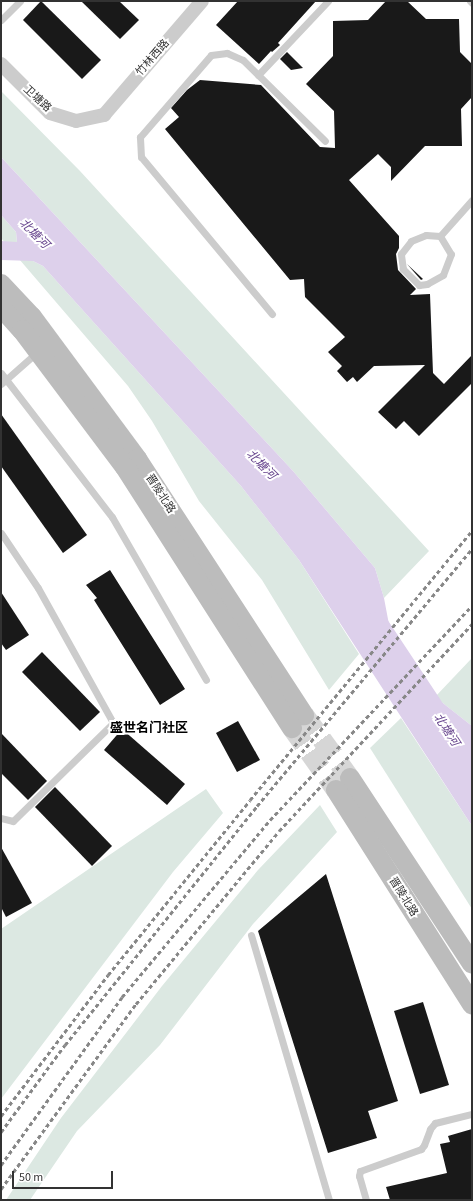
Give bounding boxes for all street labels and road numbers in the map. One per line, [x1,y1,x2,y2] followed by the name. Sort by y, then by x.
[134,37,172,79] street label: 竹林西路
[20,83,54,115] street label: 卫塘路
[142,472,178,516] street label: 晋陵北路
[386,875,420,919] street label: 晋陵北路

